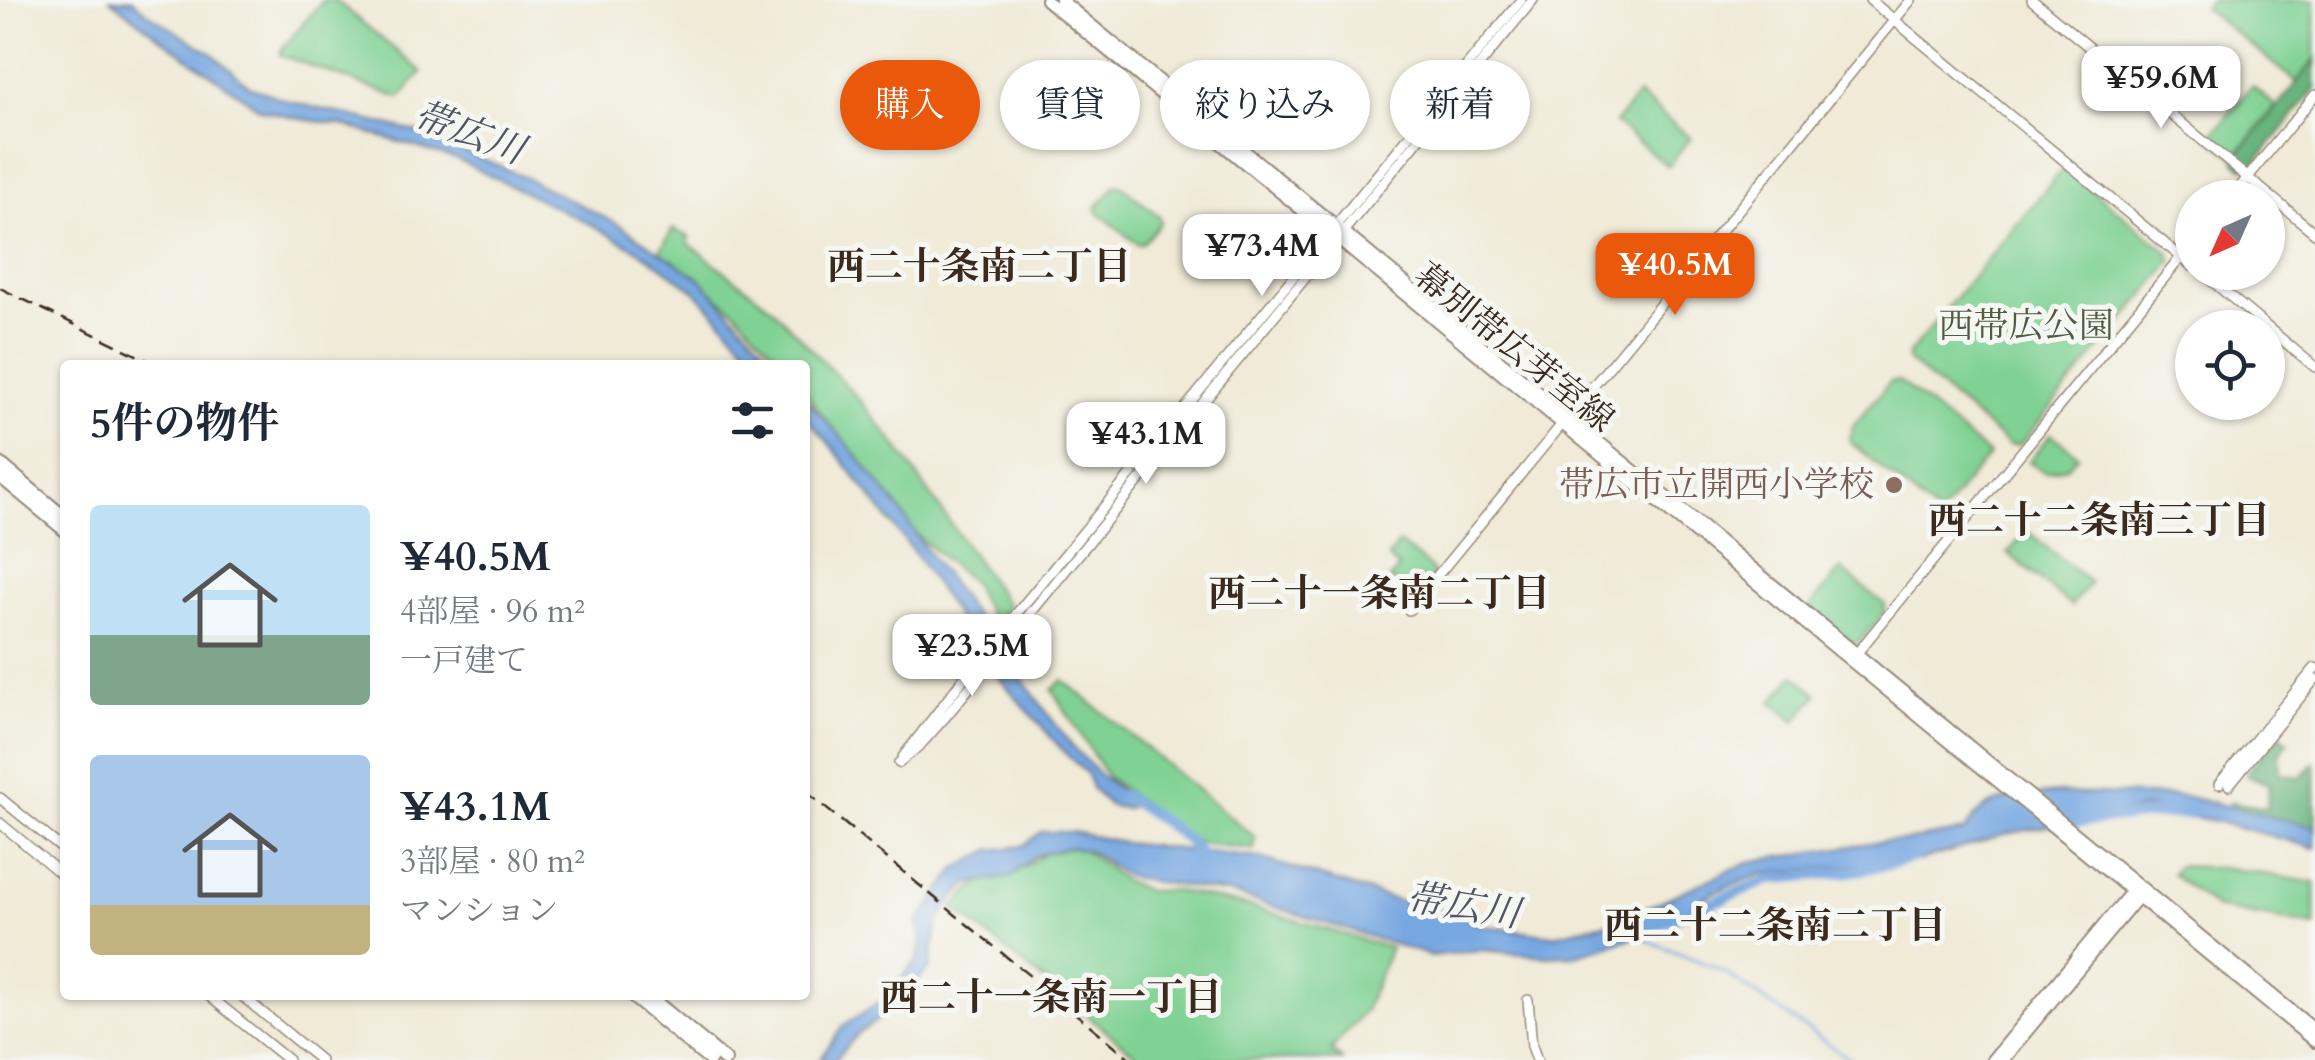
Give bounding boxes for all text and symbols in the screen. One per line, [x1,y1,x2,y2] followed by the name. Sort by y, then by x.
[2080,46,2242,131] pin: ¥59.6M
[2103,56,2219,100] text: ¥59.6M
[840,60,980,150] chip: 購入
[1000,60,1140,150] chip: 賃貸
[1160,60,1370,150] chip: 絞り込み
[1390,60,1530,150] chip: 新着
[407,89,535,178] water label: 帯広川
[2175,180,2285,290] north arrow
[2175,180,2285,420] map controls
[1181,214,1343,299] pin: ¥73.4M
[1204,224,1320,268] text: ¥73.4M
[1594,233,1756,318] pin: ¥40.5M
[827,241,1131,293] district label: 西二十条南二丁目
[1617,243,1733,287] text: ¥40.5M
[1404,252,1624,444] street label: 幕別帯広芽室線
[1938,302,2114,350] park label: 西帯広公園
[2175,310,2285,420] button: locate
[725,393,780,448] icon: filters
[90,395,280,452] text: 5件の物件
[1065,402,1227,487] pin: ¥43.1M
[1088,412,1204,456] text: ¥43.1M
[1559,461,1874,509] place label: 帯広市立開西小学校
[1883,474,1905,496] marker: 帯広市立開西小学校
[1928,495,2270,547] district label: 西二十二条南三丁目
[400,528,551,585] text: ¥40.5M
[170,545,290,665] icon: home
[1208,568,1550,620] district label: 西二十一条南二丁目
[400,590,585,634] text: 4部屋 · 96 m²
[891,614,1053,699] pin: ¥23.5M
[914,624,1030,668] text: ¥23.5M
[400,639,528,683] text: 一戸建て
[400,778,551,835] text: ¥43.1M
[170,795,290,915] icon: home
[400,840,585,884] text: 3部屋 · 80 m²
[1403,871,1527,941] water label: 帯広川
[400,889,559,933] text: マンション
[1604,900,1946,952] district label: 西二十二条南二丁目
[880,972,1222,1024] district label: 西二十一条南一丁目

